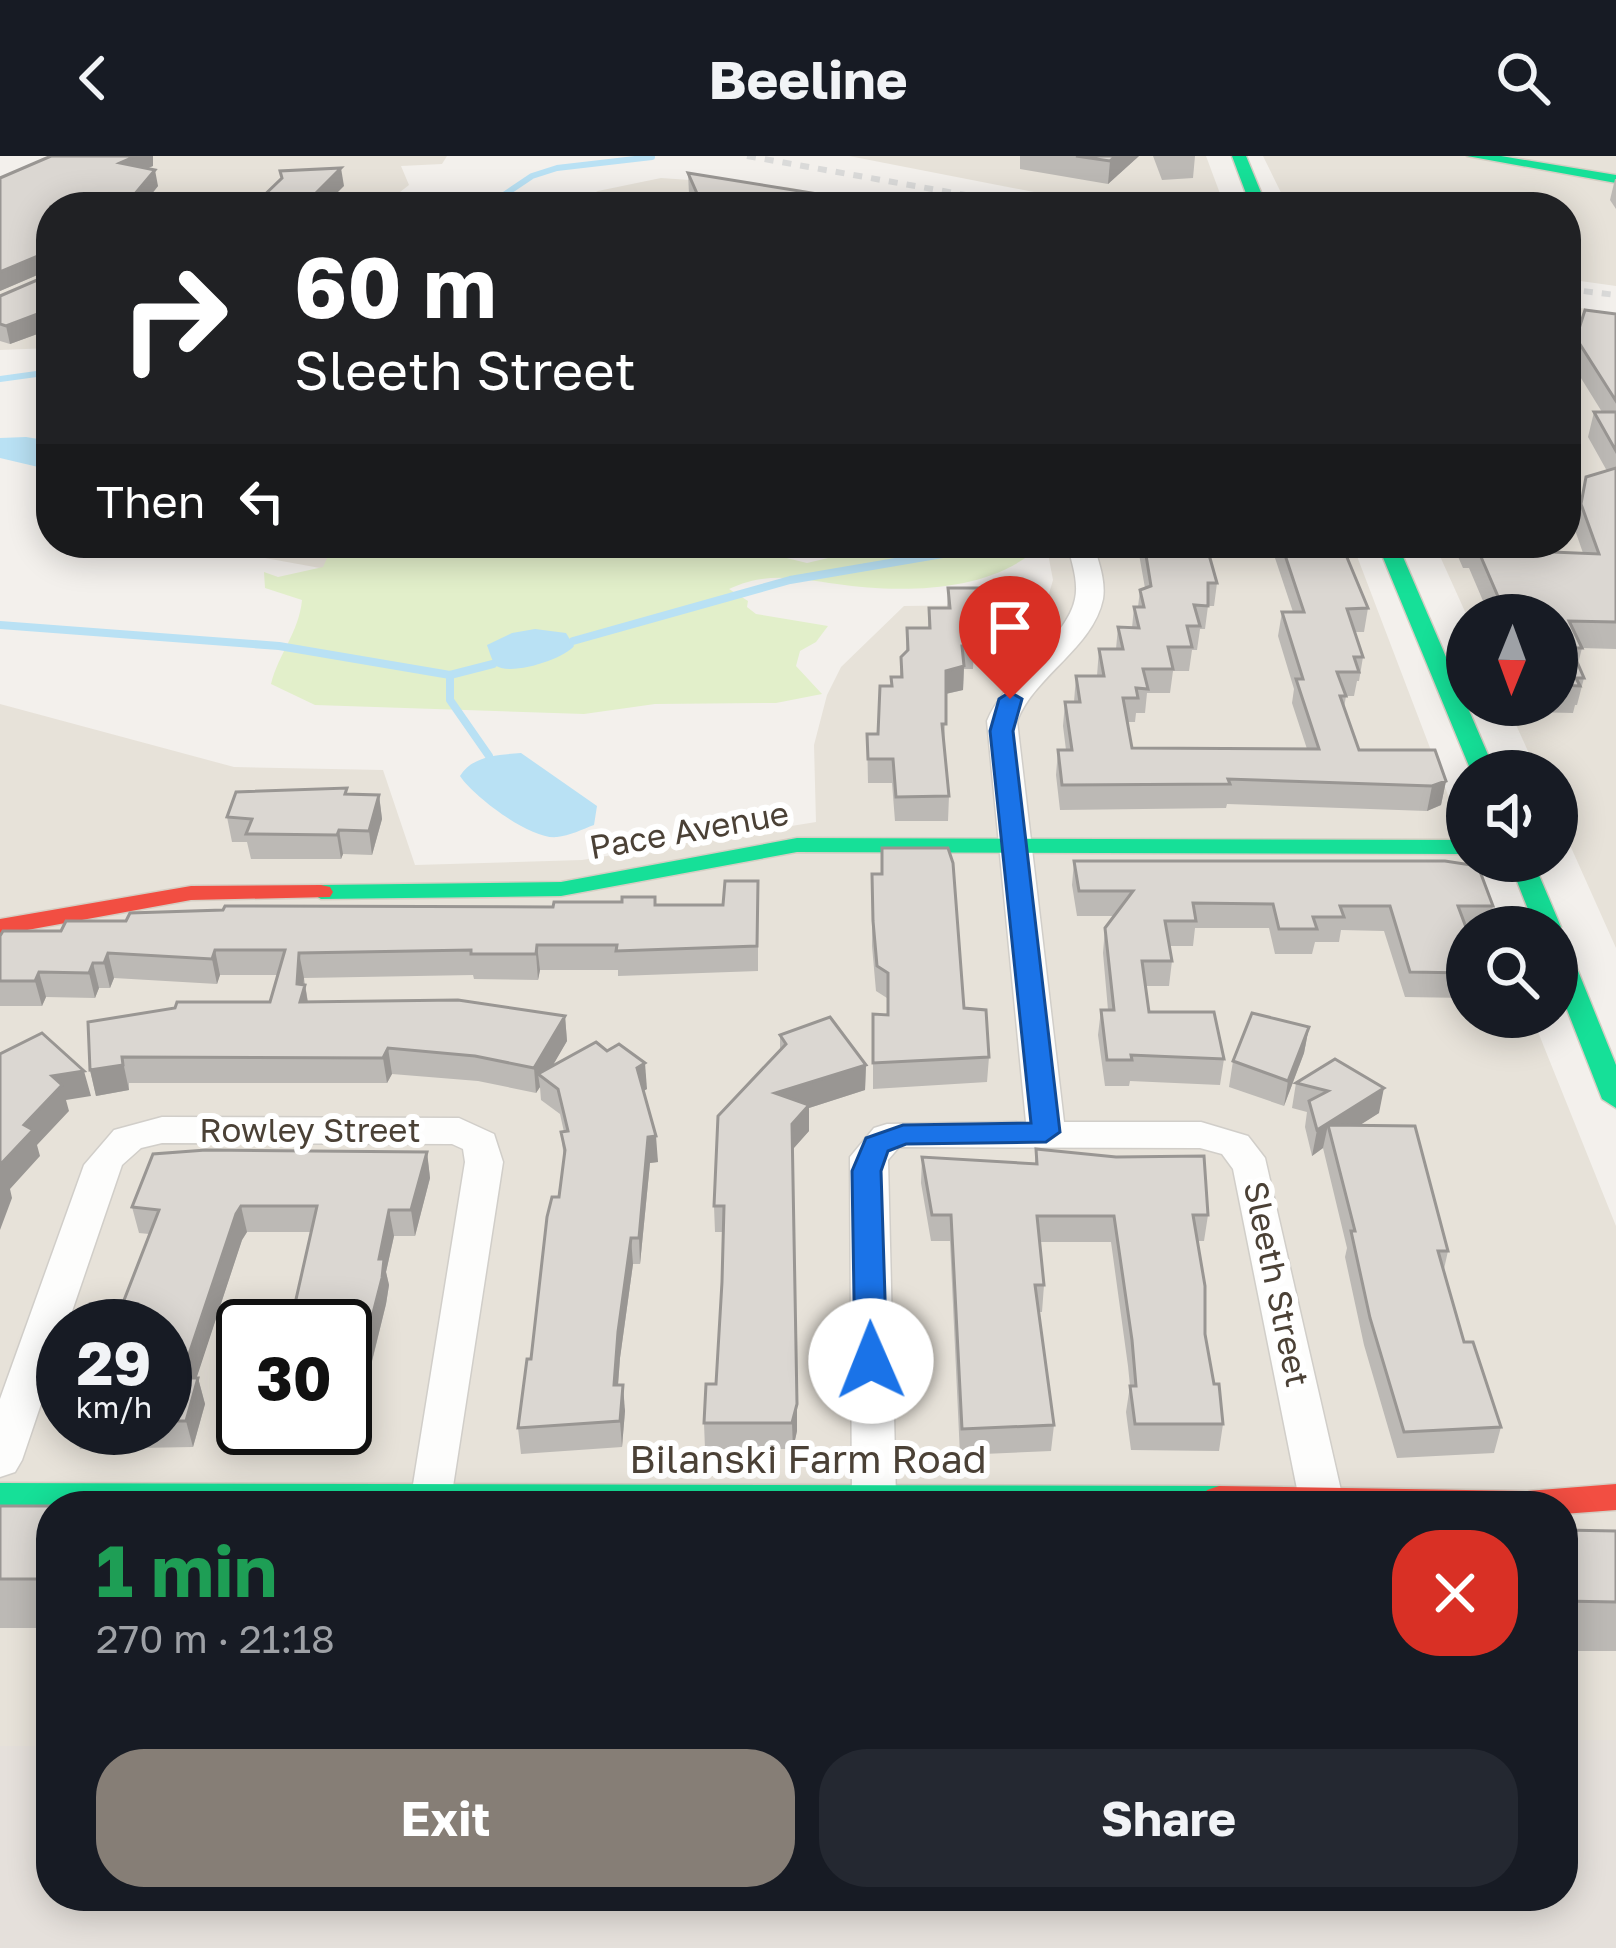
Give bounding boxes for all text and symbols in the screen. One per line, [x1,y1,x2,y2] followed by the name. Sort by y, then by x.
[60,45,126,111] icon: back
[1490,45,1556,111] icon: search
[708,46,908,111] text: Beeline
[294,236,496,336] text: 60 m
[96,240,252,396] icon: right
[294,337,636,402] text: Sleeth Street
[229,468,295,534] icon: left
[96,474,205,528] text: Then
[959,576,1061,699] pin
[977,594,1043,660] icon: arrive
[1446,594,1578,726] north arrow
[1446,594,1578,1038] map controls
[1446,750,1578,882] button: sound
[586,793,792,866] street label: Pace Avenue
[1446,906,1578,1038] button: search
[199,1110,421,1149] street label: Rowley Street
[1237,1178,1318,1390] street label: Sleeth Street
[808,1298,934,1424] position arrow
[216,1299,372,1455] speed limit sign: 30
[77,1326,151,1398] text: 29
[76,1389,152,1425] text: km/h
[629,1435,987,1482] street label: Bilanski Farm Road
[96,1526,277,1613] text: 1 min
[1392,1530,1518,1656] button: close
[96,1615,335,1662] text: 270 m · 21:18
[96,1749,795,1887] button: Exit
[819,1749,1518,1887] button: Share

